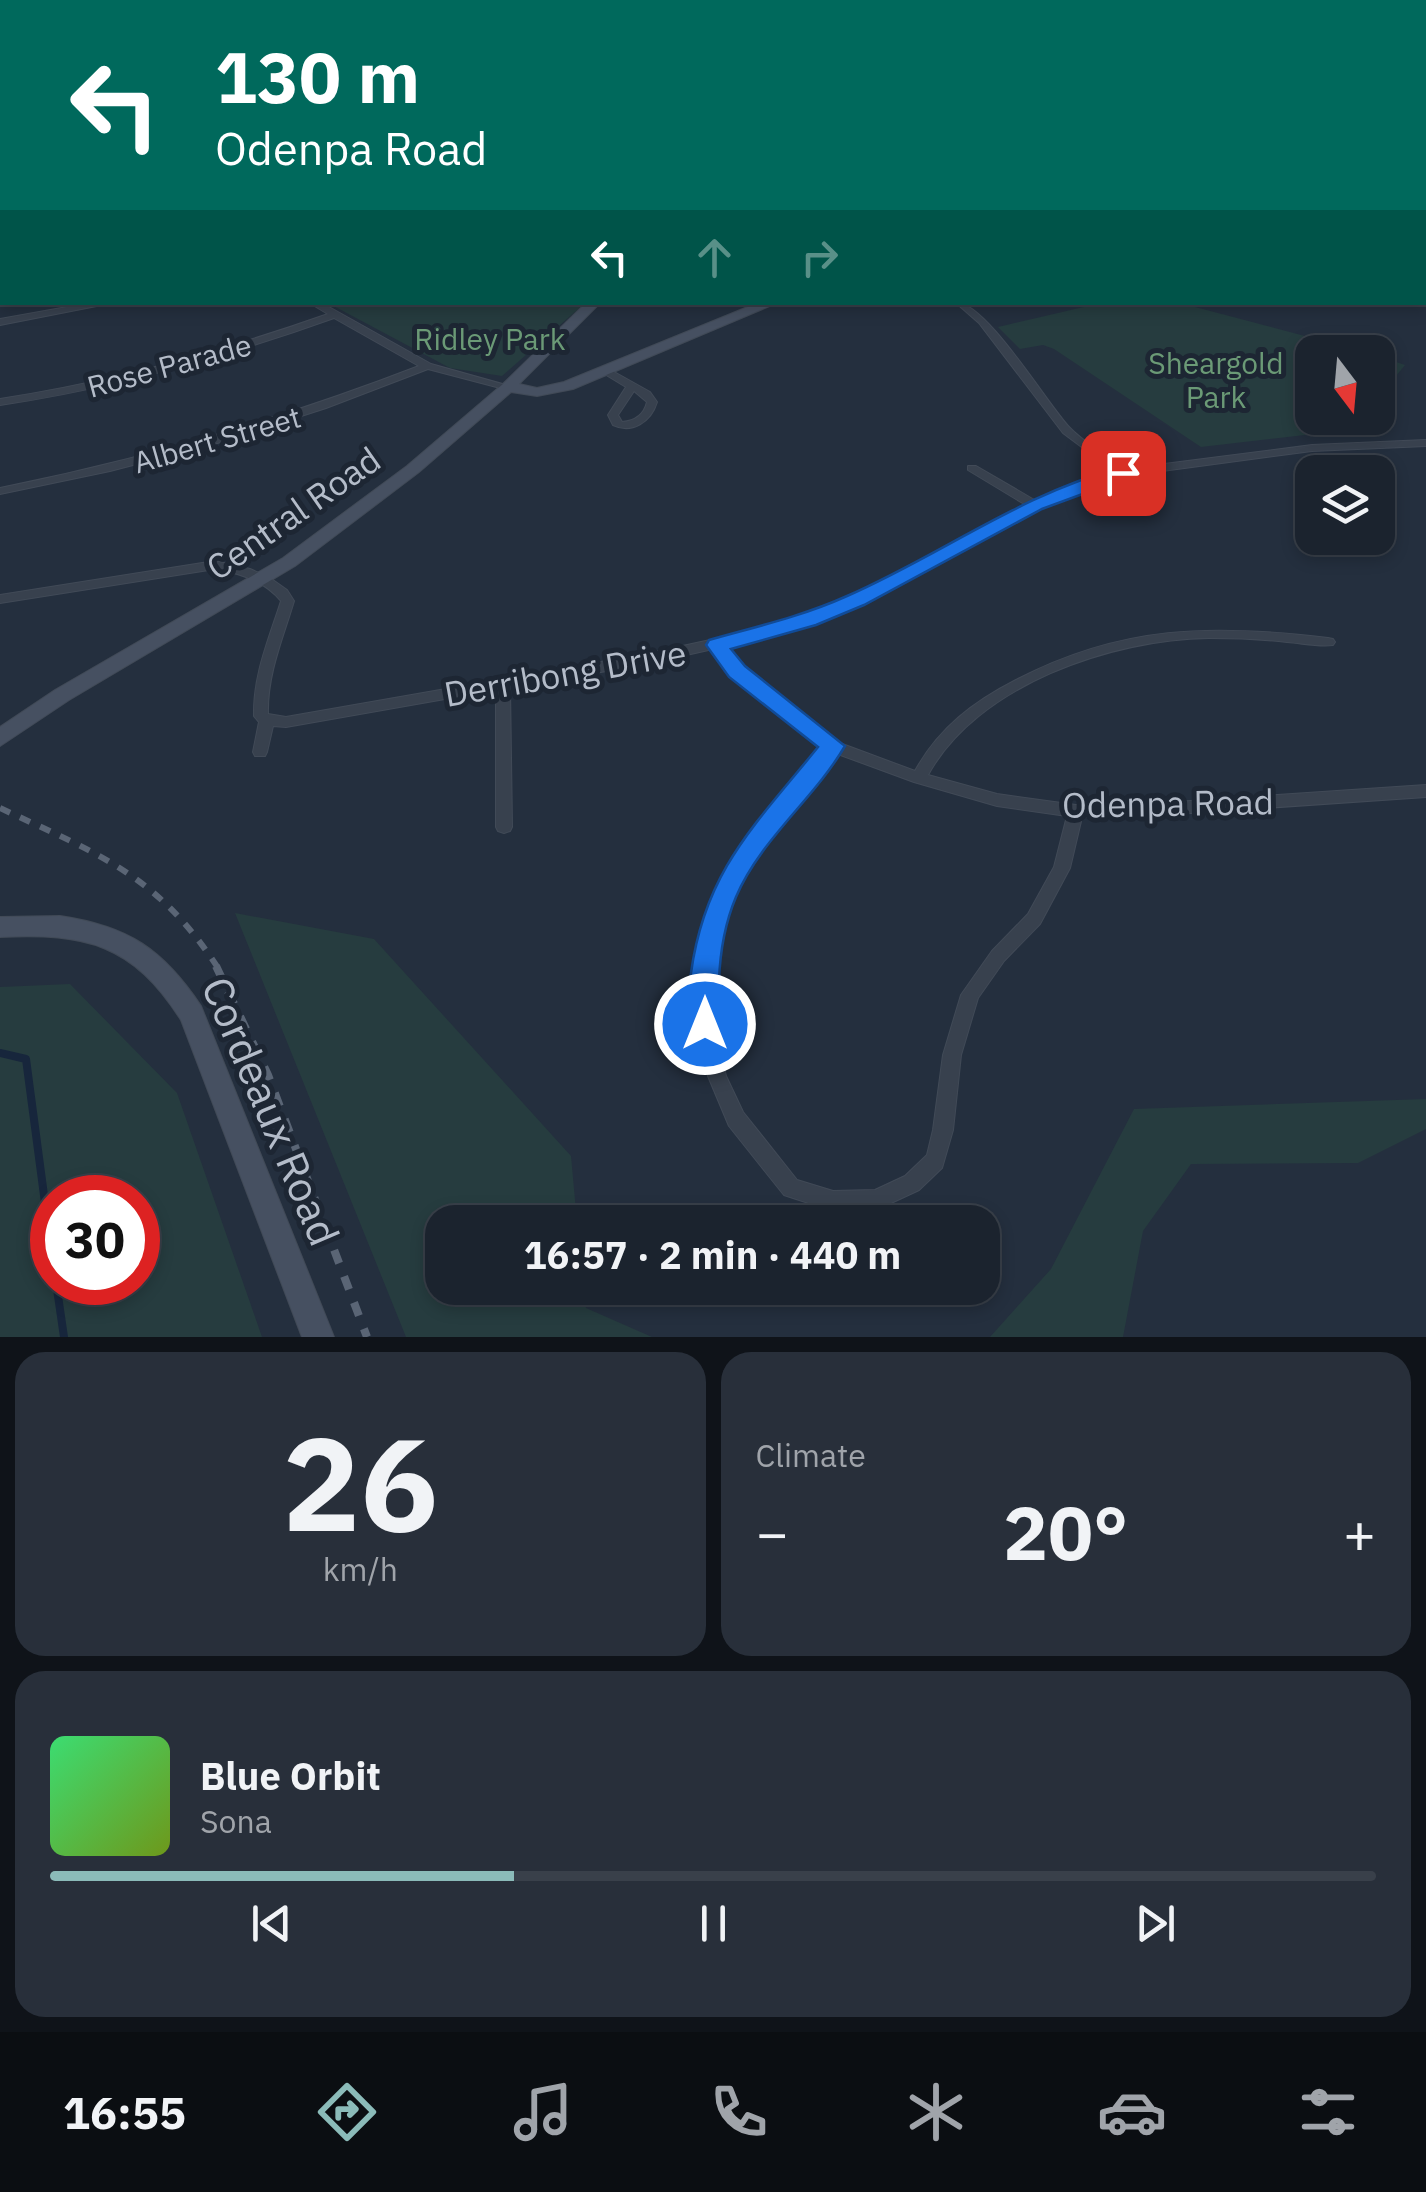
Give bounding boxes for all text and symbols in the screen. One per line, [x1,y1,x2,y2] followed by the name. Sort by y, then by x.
[215,31,420,122] text: 130 m
[50,40,180,170] icon: left
[215,119,487,177] text: Odenpa Road
[582,230,637,285] icon: left
[687,230,742,285] icon: ahead
[792,230,847,285] icon: right
[414,319,566,358] park label: Ridley Park
[83,324,255,406] street label: Rose Parade
[1295,335,1395,435] north arrow
[1295,335,1395,555] map controls
[1148,343,1284,416] park label: Sheargold Park
[129,397,305,481] street label: Albert Street
[1081,431,1166,516] pin
[197,436,389,590] street label: Central Road
[1096,446,1151,501] icon: arrive
[1295,455,1395,555] button: layers
[440,629,690,717] street label: Derribong Drive
[1062,778,1274,828] street label: Odenpa Road
[190,969,352,1253] street label: Cordeaux Road
[653,972,757,1076] position arrow
[30,1175,160,1305] speed limit sign: 30
[524,1230,901,1279] text: 16:57 · 2 min · 440 m
[282,1398,438,1567] text: 26
[756,1434,866,1476] text: Climate
[1003,1483,1128,1581] text: 20°
[756,1497,789,1568] text: −
[1343,1497,1376,1568] text: +
[323,1548,398,1590] text: km/h
[200,1751,381,1800] text: Blue Orbit
[200,1800,272,1842] text: Sona
[244,1896,299,1951] icon: previous
[686,1896,741,1951] icon: pause
[1128,1896,1183,1951] icon: next
[312,2077,382,2147] icon: directions
[508,2077,578,2147] icon: music
[704,2077,774,2147] icon: phone
[901,2077,971,2147] icon: climate
[1097,2077,1167,2147] icon: car
[1293,2077,1363,2147] icon: filters
[63,2083,186,2141] text: 16:55

